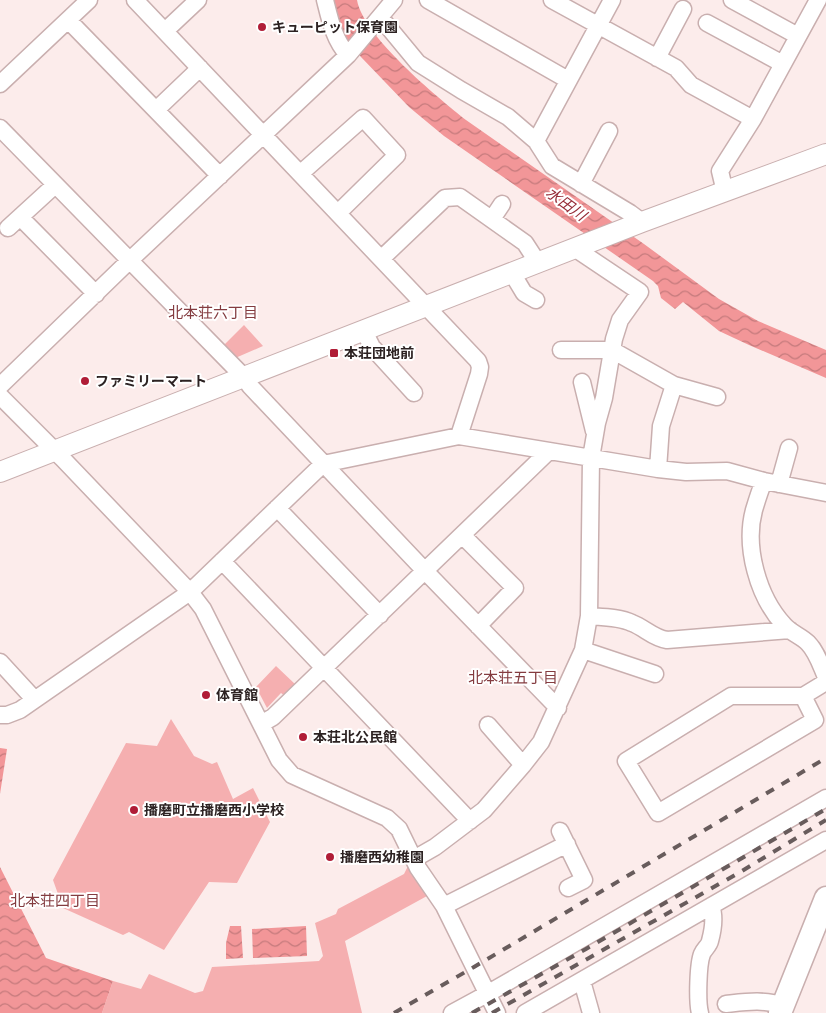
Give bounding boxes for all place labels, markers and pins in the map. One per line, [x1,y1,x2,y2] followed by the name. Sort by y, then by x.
[272,18,398,36] place label: キューピット保育園
[256,21,268,33] marker: キューピット保育園
[344,344,414,362] place label: 本荘団地前
[328,347,340,359] marker: 本荘団地前
[95,372,207,390] place label: ファミリーマート
[79,375,91,387] marker: ファミリーマート
[216,686,258,704] place label: 体育館
[200,689,212,701] marker: 体育館
[313,728,397,746] place label: 本荘北公民館
[297,731,309,743] marker: 本荘北公民館
[144,801,284,819] place label: 播磨町立播磨西小学校
[128,804,140,816] marker: 播磨町立播磨西小学校
[340,848,424,866] place label: 播磨西幼稚園
[324,851,336,863] marker: 播磨西幼稚園

